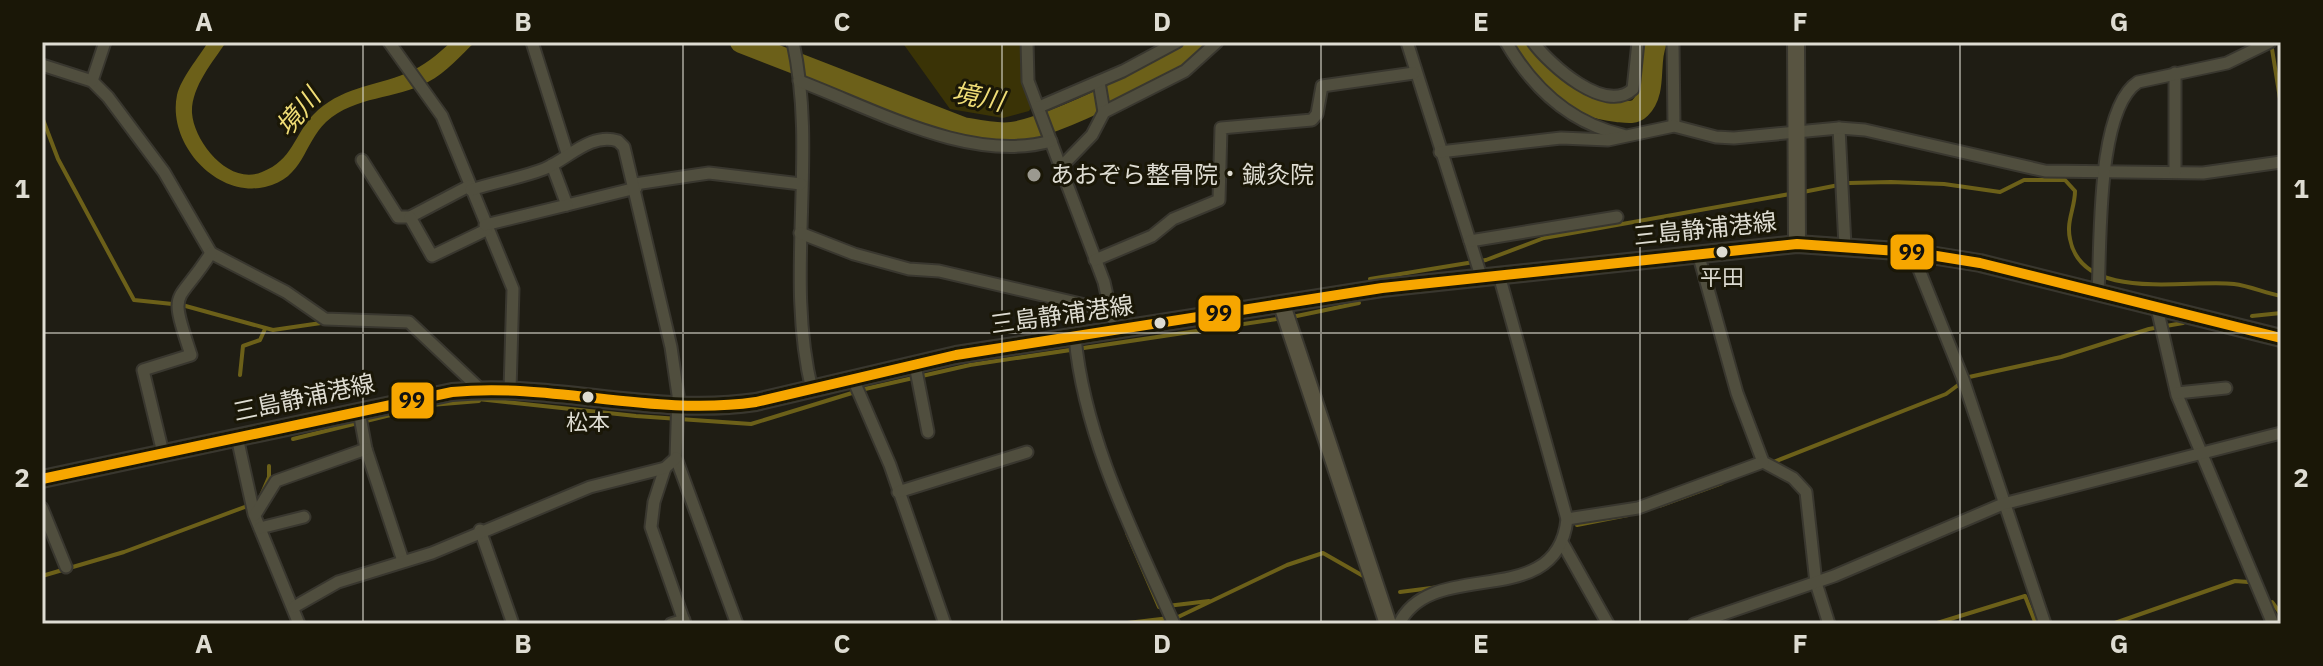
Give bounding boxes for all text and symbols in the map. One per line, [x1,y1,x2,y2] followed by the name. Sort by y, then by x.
[195,4,213,38] text: A
[514,4,532,38] text: B
[834,4,851,38] text: C
[1153,4,1171,38] text: D
[1473,4,1489,38] text: E
[1792,4,1808,38] text: F
[2110,4,2128,38] text: G
[949,74,1010,118] water label: 境川
[267,78,329,142] water label: 境川
[1050,158,1314,190] place label: あおぞら整骨院・鍼灸院
[1025,166,1043,184] marker: あおぞら整骨院・鍼灸院
[14,171,30,205] text: 1
[2293,171,2309,205] text: 1
[1632,205,1778,251] street label: 三島静浦港線
[1889,233,1935,271] line badge: 99
[1899,237,1925,266] text: 99
[1714,244,1730,260] marker: 平田
[1700,262,1744,291] place label: 平田
[988,288,1135,340] street label: 三島静浦港線
[1197,294,1242,333] line badge: 99
[1206,298,1232,327] text: 99
[1152,315,1168,331] unlabelled marker
[230,366,378,428] street label: 三島静浦港線
[390,381,435,420] line badge: 99
[399,385,425,414] text: 99
[580,389,596,405] marker: 松本
[566,407,610,436] place label: 松本
[14,460,30,494] text: 2
[2293,460,2309,494] text: 2
[195,626,213,660] text: A
[514,626,532,660] text: B
[834,626,851,660] text: C
[1153,626,1171,660] text: D
[1473,626,1489,660] text: E
[1792,626,1808,660] text: F
[2110,626,2128,660] text: G

